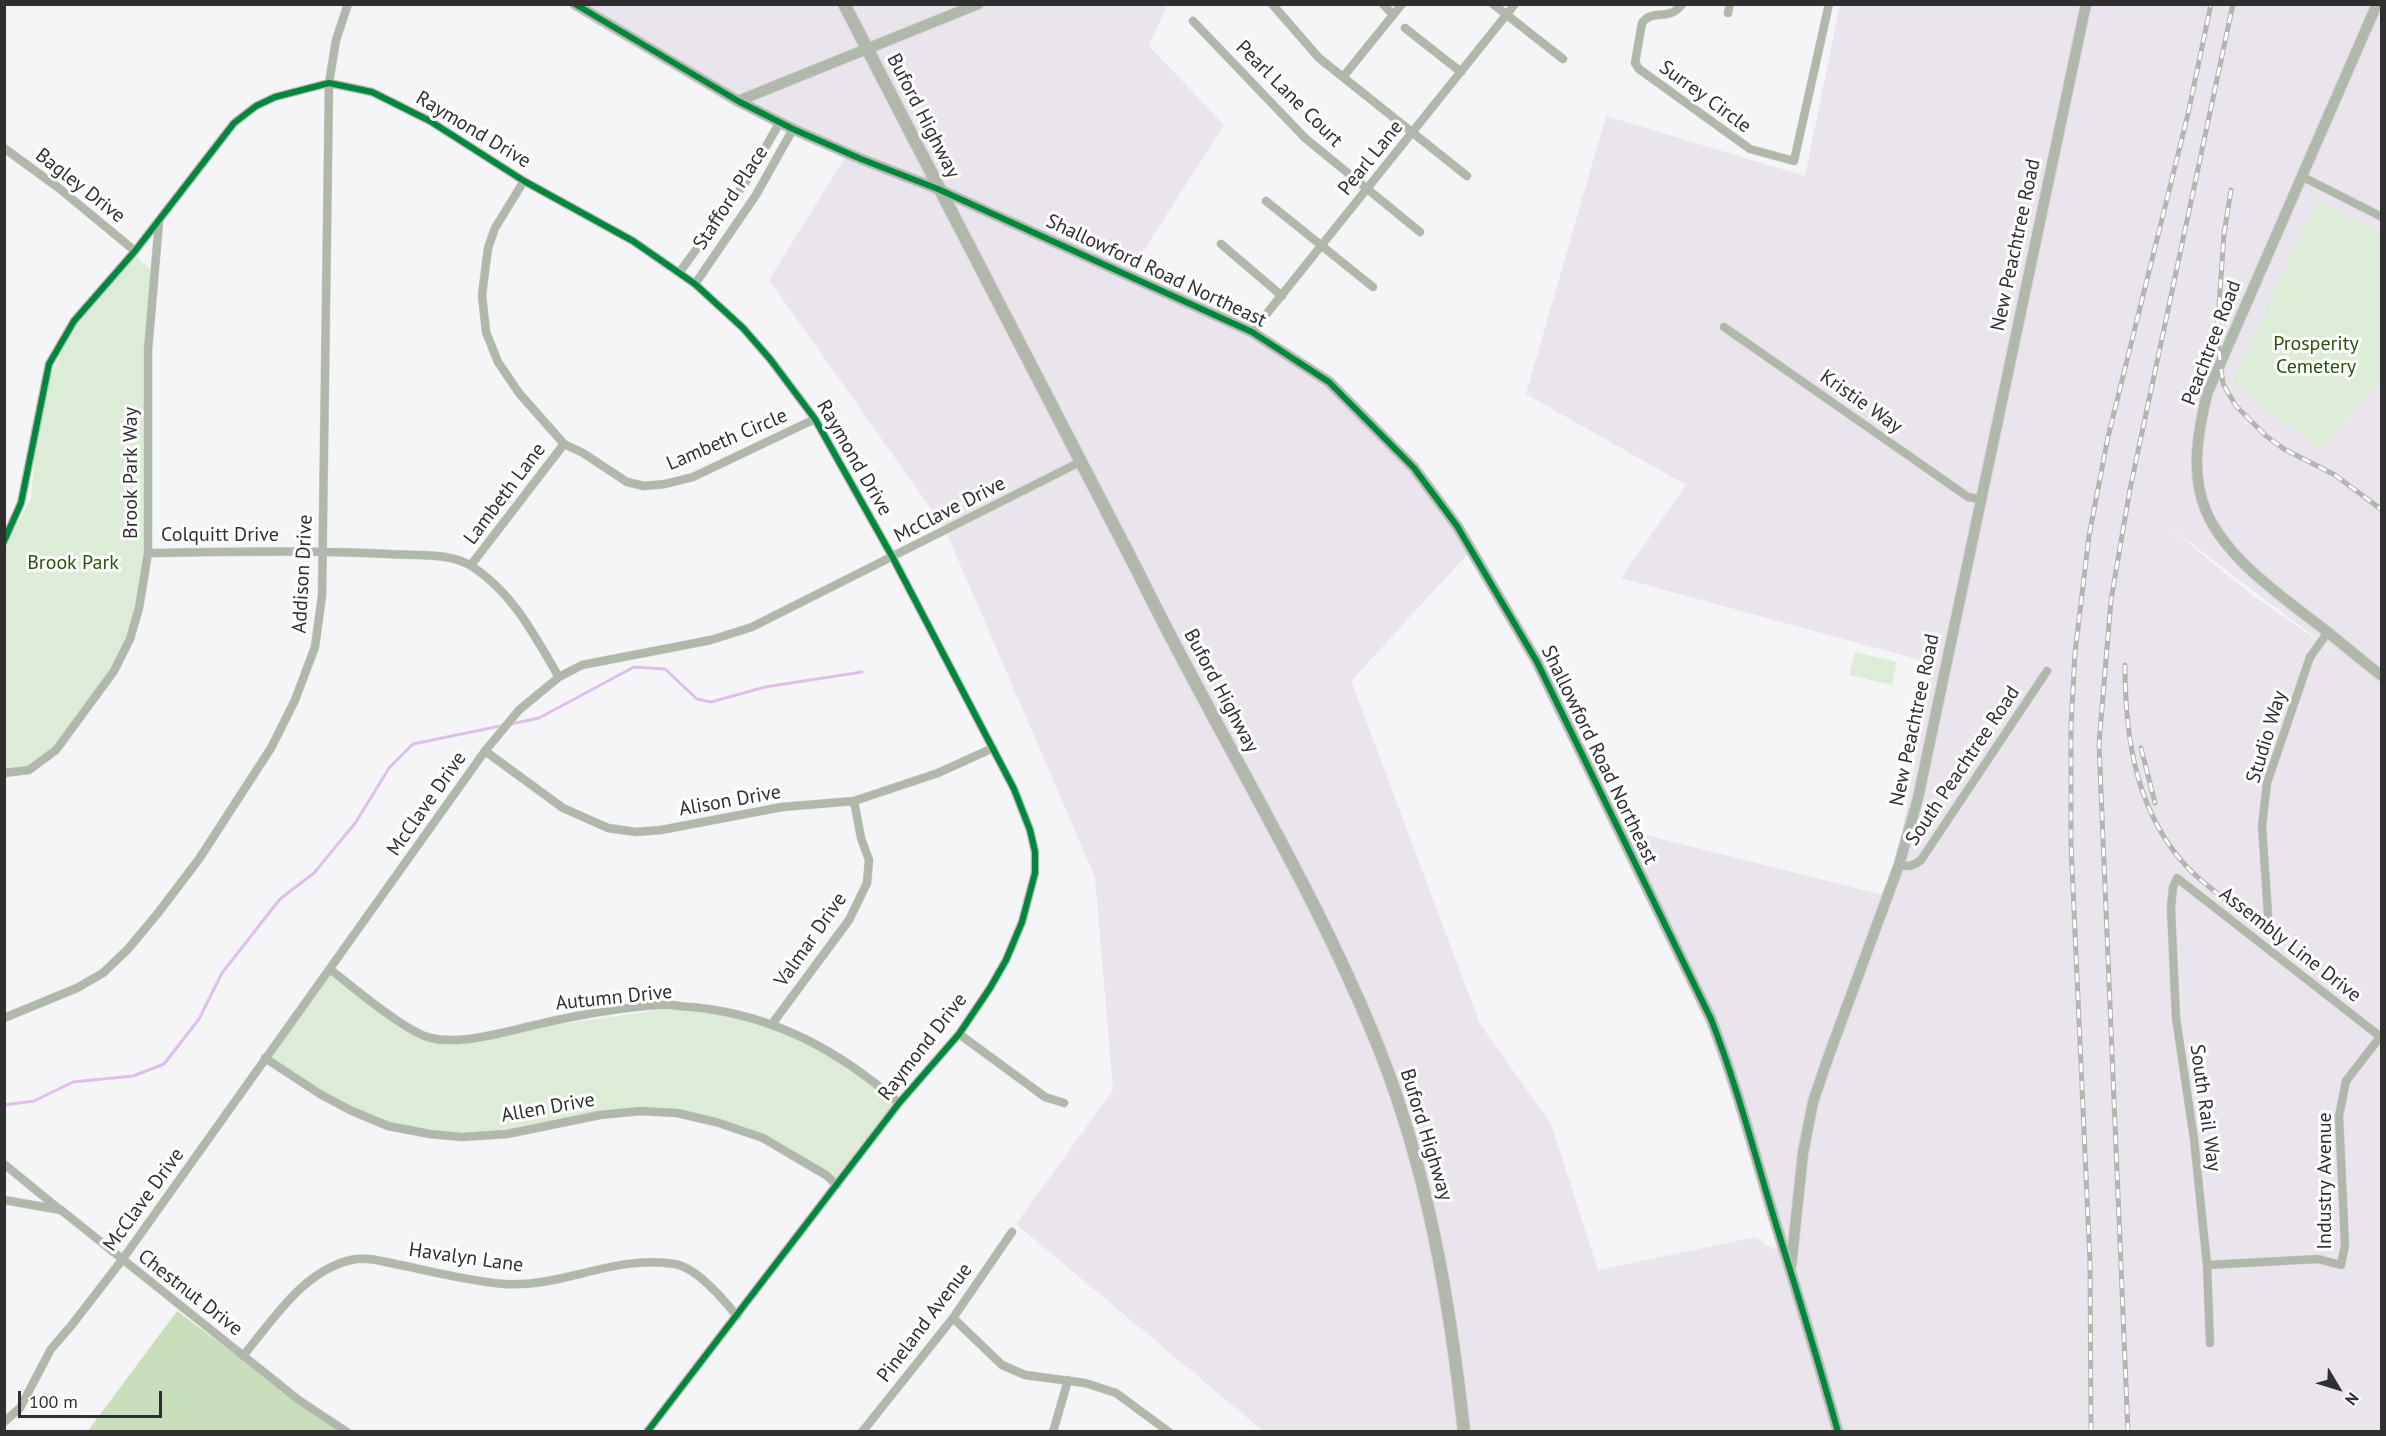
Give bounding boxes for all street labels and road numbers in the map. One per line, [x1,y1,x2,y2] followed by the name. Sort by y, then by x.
[1231,36,1347,152] street label: Pearl Lane Court
[881,50,965,182] street label: Buford Highway
[1654,56,1756,138] street label: Surrey Circle
[411,86,535,174] street label: Raymond Drive
[1334,116,1408,200] street label: Pearl Lane
[688,142,774,254] street label: Stafford Place
[30,143,130,229] street label: Bagley Drive
[1986,157,2046,333] street label: New Peachtree Road
[1042,209,1270,333] street label: Shallowford Road Northeast
[2177,277,2247,409] street label: Peachtree Road
[1815,365,1907,439] street label: Kristie Way
[811,396,897,520] street label: Raymond Drive
[663,404,791,476] street label: Lambeth Circle
[119,407,143,539] street label: Brook Park Way
[459,438,551,550] street label: Lambeth Lane
[890,472,1010,548] street label: McClave Drive
[288,514,318,634] street label: Addison Drive
[161,523,279,547] street label: Colquitt Drive
[1178,625,1264,757] street label: Buford Highway
[1885,632,1945,808] street label: New Peachtree Road
[1536,642,1662,868] street label: Shallowford Road Northeast
[1901,682,2025,850] street label: South Peachtree Road
[2242,688,2292,786] street label: Studio Way
[382,747,472,861] street label: McClave Drive
[677,780,783,822] street label: Alison Drive
[2214,882,2366,1008] street label: Assembly Line Drive
[770,888,852,992] street label: Valmar Drive
[554,980,674,1016] street label: Autumn Drive
[874,988,972,1106] street label: Raymond Drive
[2184,1043,2226,1173] street label: South Rail Way
[1395,1066,1457,1204] street label: Buford Highway
[499,1088,597,1128] street label: Allen Drive
[2313,1112,2337,1250] street label: Industry Avenue
[99,1144,189,1256] street label: McClave Drive
[407,1238,525,1278] street label: Havalyn Lane
[133,1245,247,1341] street label: Chestnut Drive
[872,1259,978,1387] street label: Pineland Avenue

